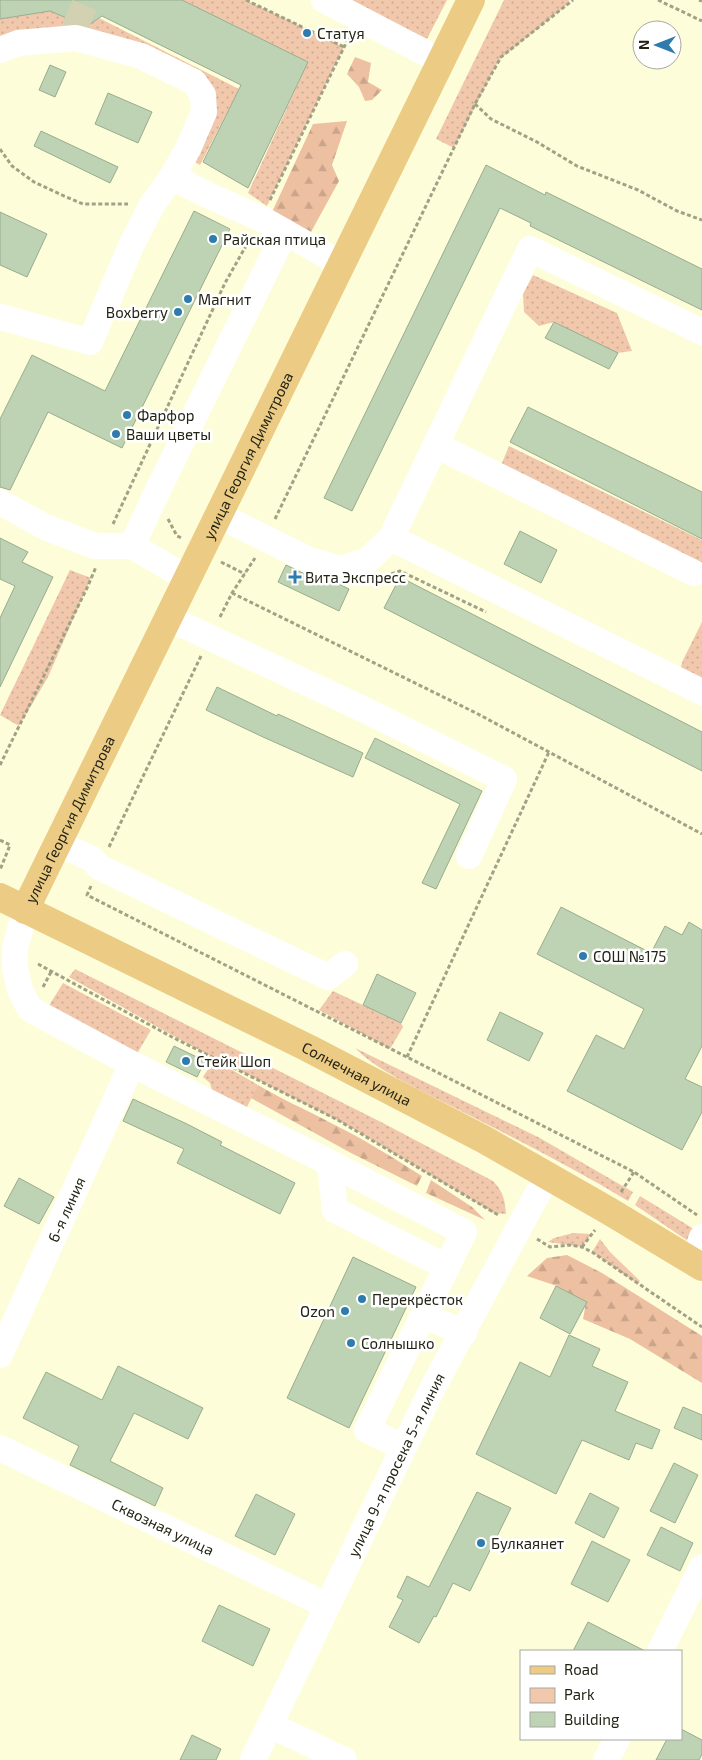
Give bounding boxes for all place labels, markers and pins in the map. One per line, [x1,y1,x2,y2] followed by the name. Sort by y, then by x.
[317,24,365,43] place label: Статуя
[301,27,313,39] marker: Статуя
[223,230,326,248] place label: Райская птица
[207,233,219,245] marker: Райская птица
[198,290,251,308] place label: Магнит
[182,293,194,305] marker: Магнит
[106,303,168,321] place label: Boxberry
[172,306,184,318] marker: Boxberry
[137,406,194,424] place label: Фарфор
[121,409,133,421] marker: Фарфор
[126,425,211,443] place label: Ваши цветы
[110,428,122,440] marker: Ваши цветы
[305,568,406,586] place label: Вита Экспресс
[289,571,301,583] marker: Вита Экспресс
[593,947,666,965] place label: СОШ №175
[577,950,589,962] marker: СОШ №175
[196,1052,271,1070] place label: Стейк Шоп
[180,1055,192,1067] marker: Стейк Шоп
[372,1290,463,1308] place label: Перекрёсток
[356,1293,368,1305] marker: Перекрёсток
[300,1302,335,1320] place label: Ozon
[339,1305,351,1317] marker: Ozon
[361,1334,435,1352] place label: Солнышко
[345,1337,357,1349] marker: Солнышко
[491,1534,564,1553] place label: Булкаянет
[475,1537,487,1549] marker: Булкаянет

